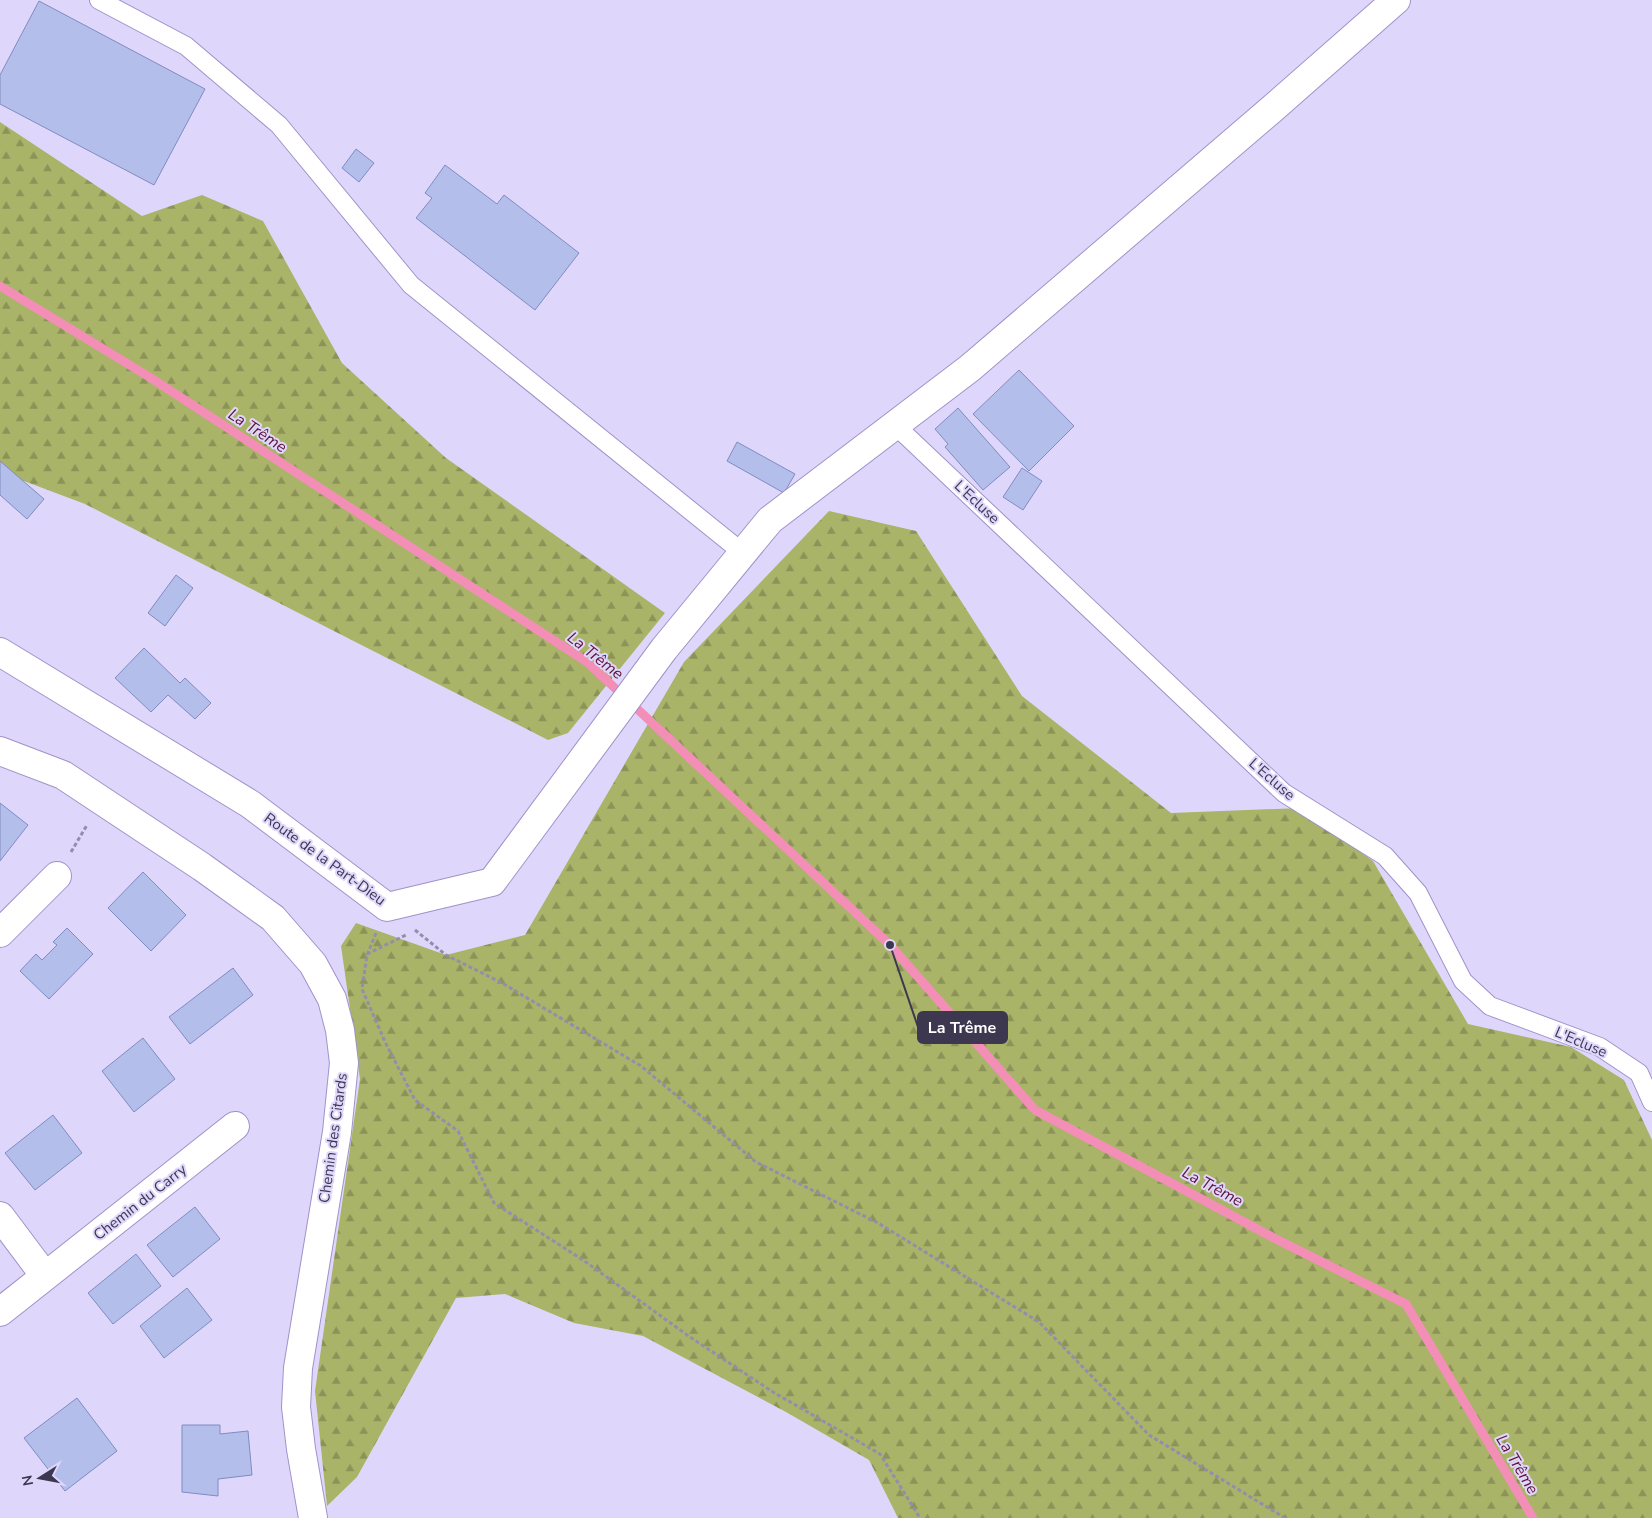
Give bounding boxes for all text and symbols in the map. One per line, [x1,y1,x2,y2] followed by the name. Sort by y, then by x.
[224,404,292,458] water label: La Trême
[950,476,1004,528] street label: L'Ecluse
[563,627,629,685] water label: La Trême
[1245,753,1299,805] street label: L'Ecluse
[260,808,390,910] street label: Route de la Part-Dieu
[918,1012,1007,1043] callout: La Trême
[928,1017,996,1039] text: La Trême
[1552,1022,1610,1062] street label: L'Ecluse
[314,1072,352,1204] street label: Chemin des Citards
[89,1159,191,1245] street label: Chemin du Carry
[1178,1162,1247,1212] water label: La Trême
[1491,1431,1544,1499] water label: La Trême
[15,1453,65,1503] north arrow
[17,1473,38,1487] text: N

